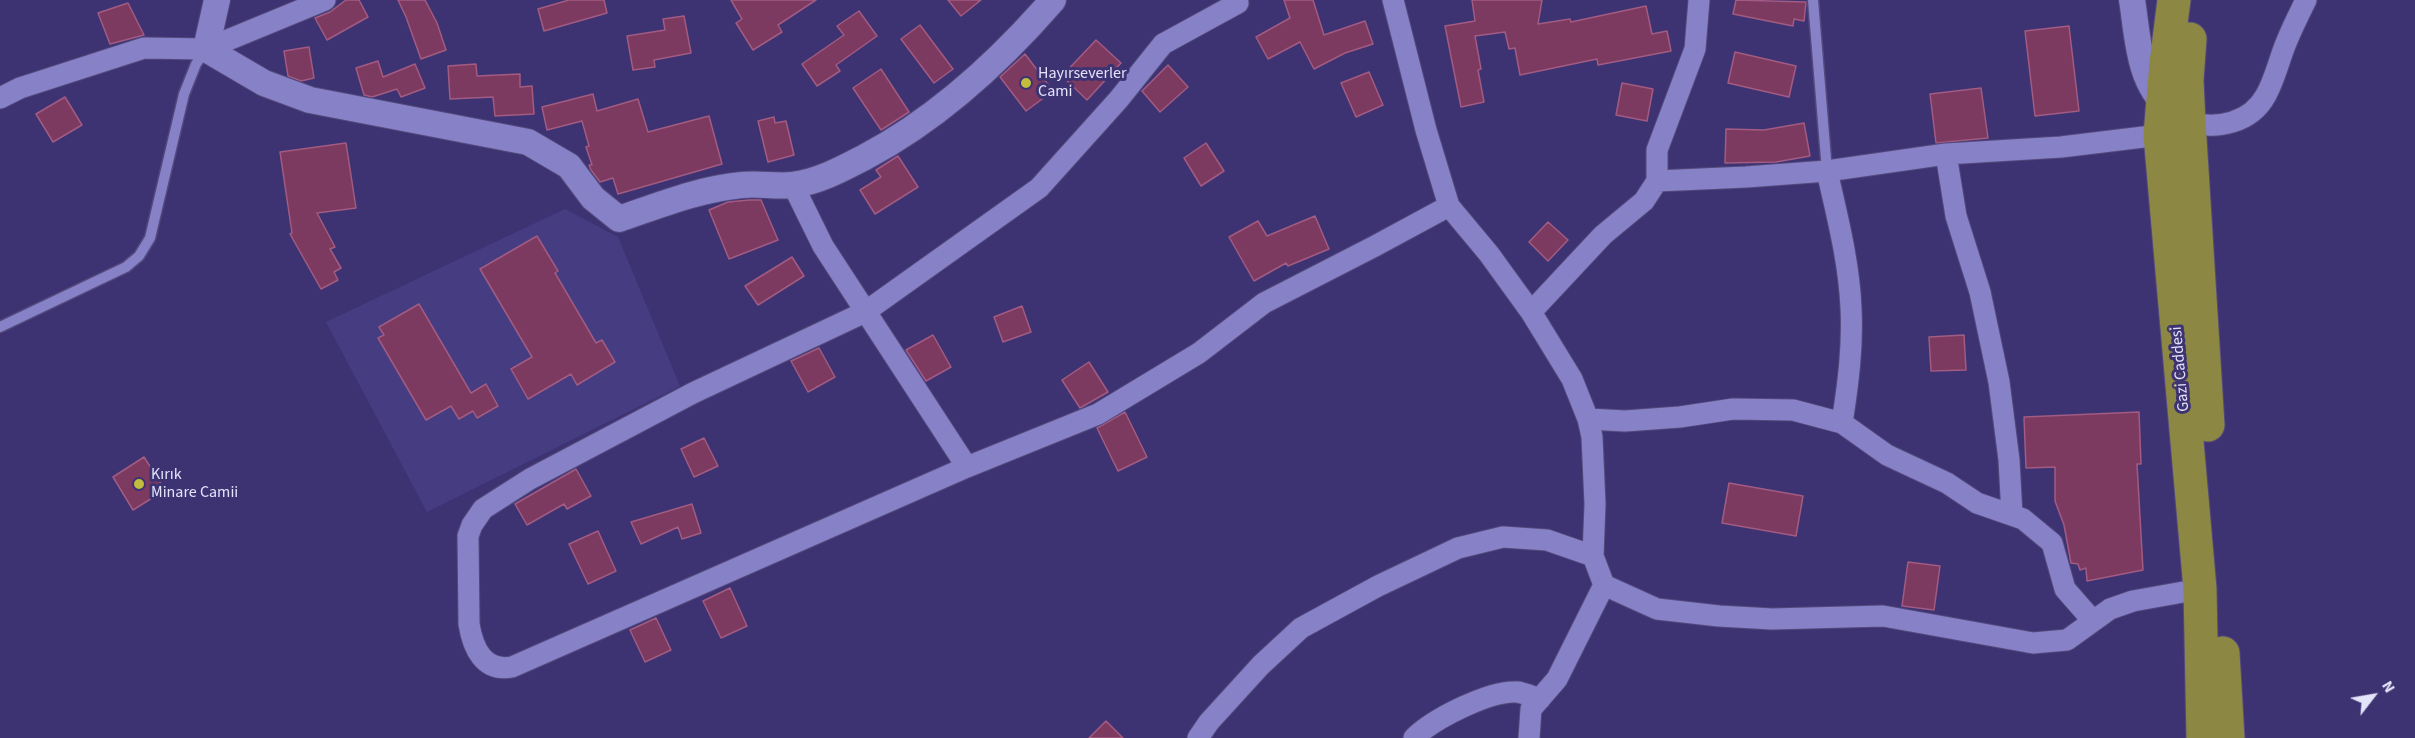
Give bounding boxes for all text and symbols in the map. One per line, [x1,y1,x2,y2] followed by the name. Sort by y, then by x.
[1038,64,1127,102] place label: Hayırseverler Cami
[1019,76,1033,90] marker: Hayırseverler Cami
[2168,326,2194,412] street label: Gazi Caddesi
[151,465,238,503] place label: Kırık Minare Camii
[132,477,146,491] marker: Kırık Minare Camii
[2343,666,2403,726] north arrow
[2376,676,2401,697] text: N

